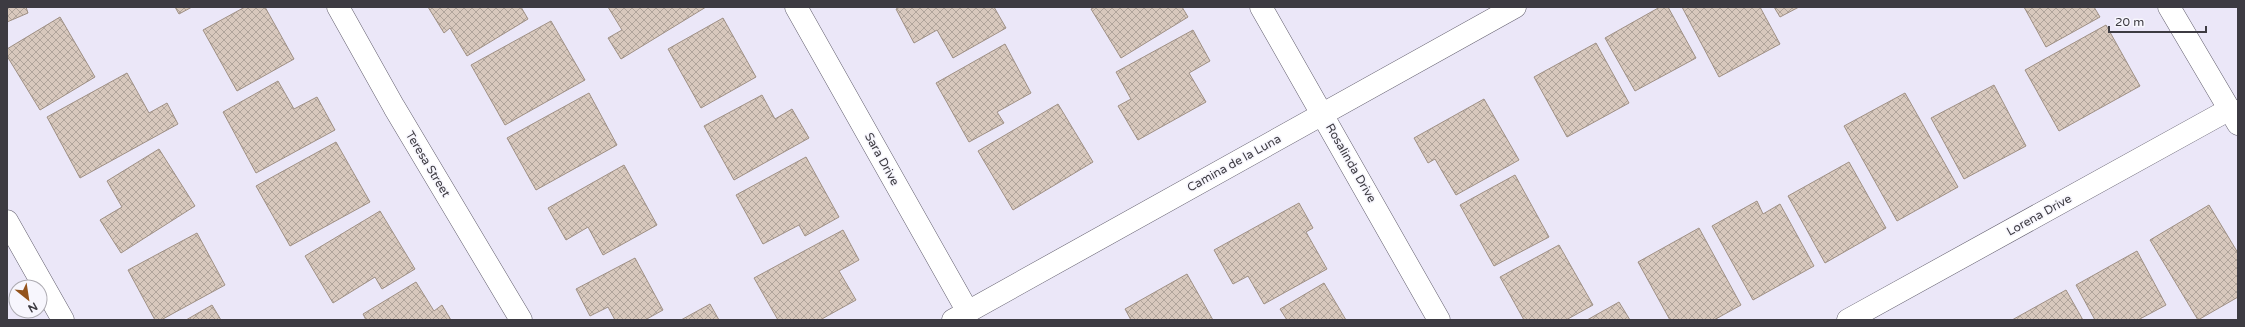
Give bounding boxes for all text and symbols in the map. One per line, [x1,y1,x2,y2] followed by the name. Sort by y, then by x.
[2109,8,2206,34] scale bar
[2115,15,2144,29] text: 20 m
[1323,121,1379,205] street label: Rosalinda Drive
[403,128,453,200] street label: Teresa Street
[862,130,902,188] street label: Sara Drive
[1185,131,1283,195] street label: Camina de la Luna
[2004,191,2074,239] street label: Lorena Drive
[8,279,48,319] north arrow
[26,299,40,315] text: N

